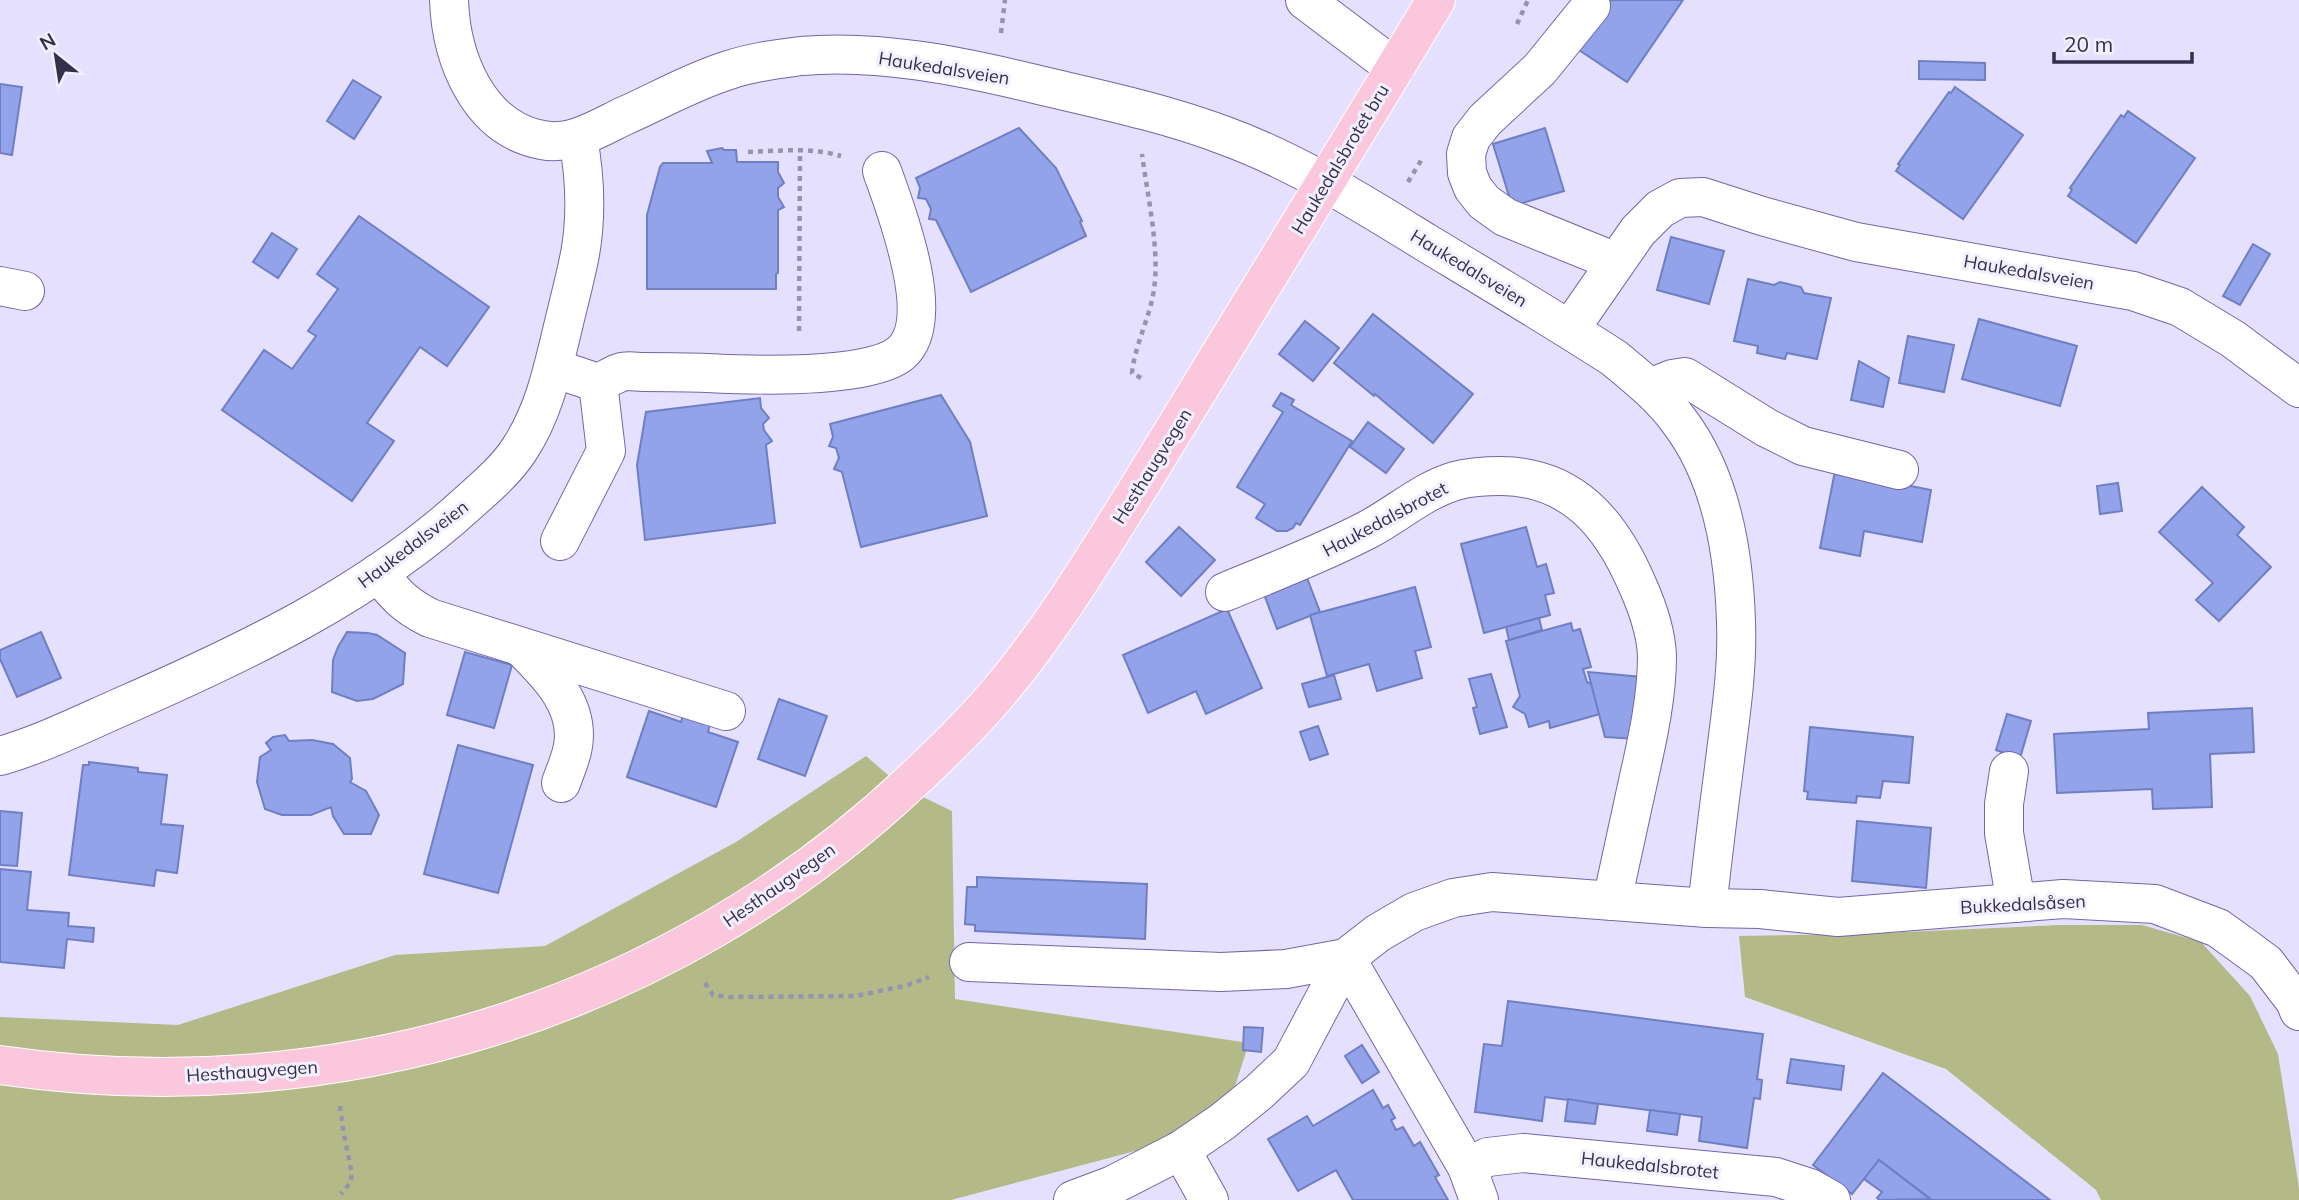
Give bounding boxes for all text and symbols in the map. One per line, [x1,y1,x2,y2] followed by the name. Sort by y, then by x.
[21,21,91,91] north arrow
[2054,21,2192,65] scale bar
[35,27,60,55] text: N
[2064,31,2113,57] text: 20 m
[877,46,1011,90] street label: Haukedalsveien
[1286,80,1394,238] street label: Haukedalsbrotet bru
[1406,224,1532,312] street label: Haukedalsveien
[1962,249,2096,295] street label: Haukedalsveien
[1107,404,1197,528] street label: Hesthaugvegen
[1319,476,1451,562] street label: Haukedalsbrotet
[353,495,473,593] street label: Haukedalsveien
[718,838,840,932] street label: Hesthaugvegen
[1960,889,2086,919] street label: Bukkedalsåsen
[185,1055,319,1087] street label: Hesthaugvegen
[1580,1146,1720,1184] street label: Haukedalsbrotet

